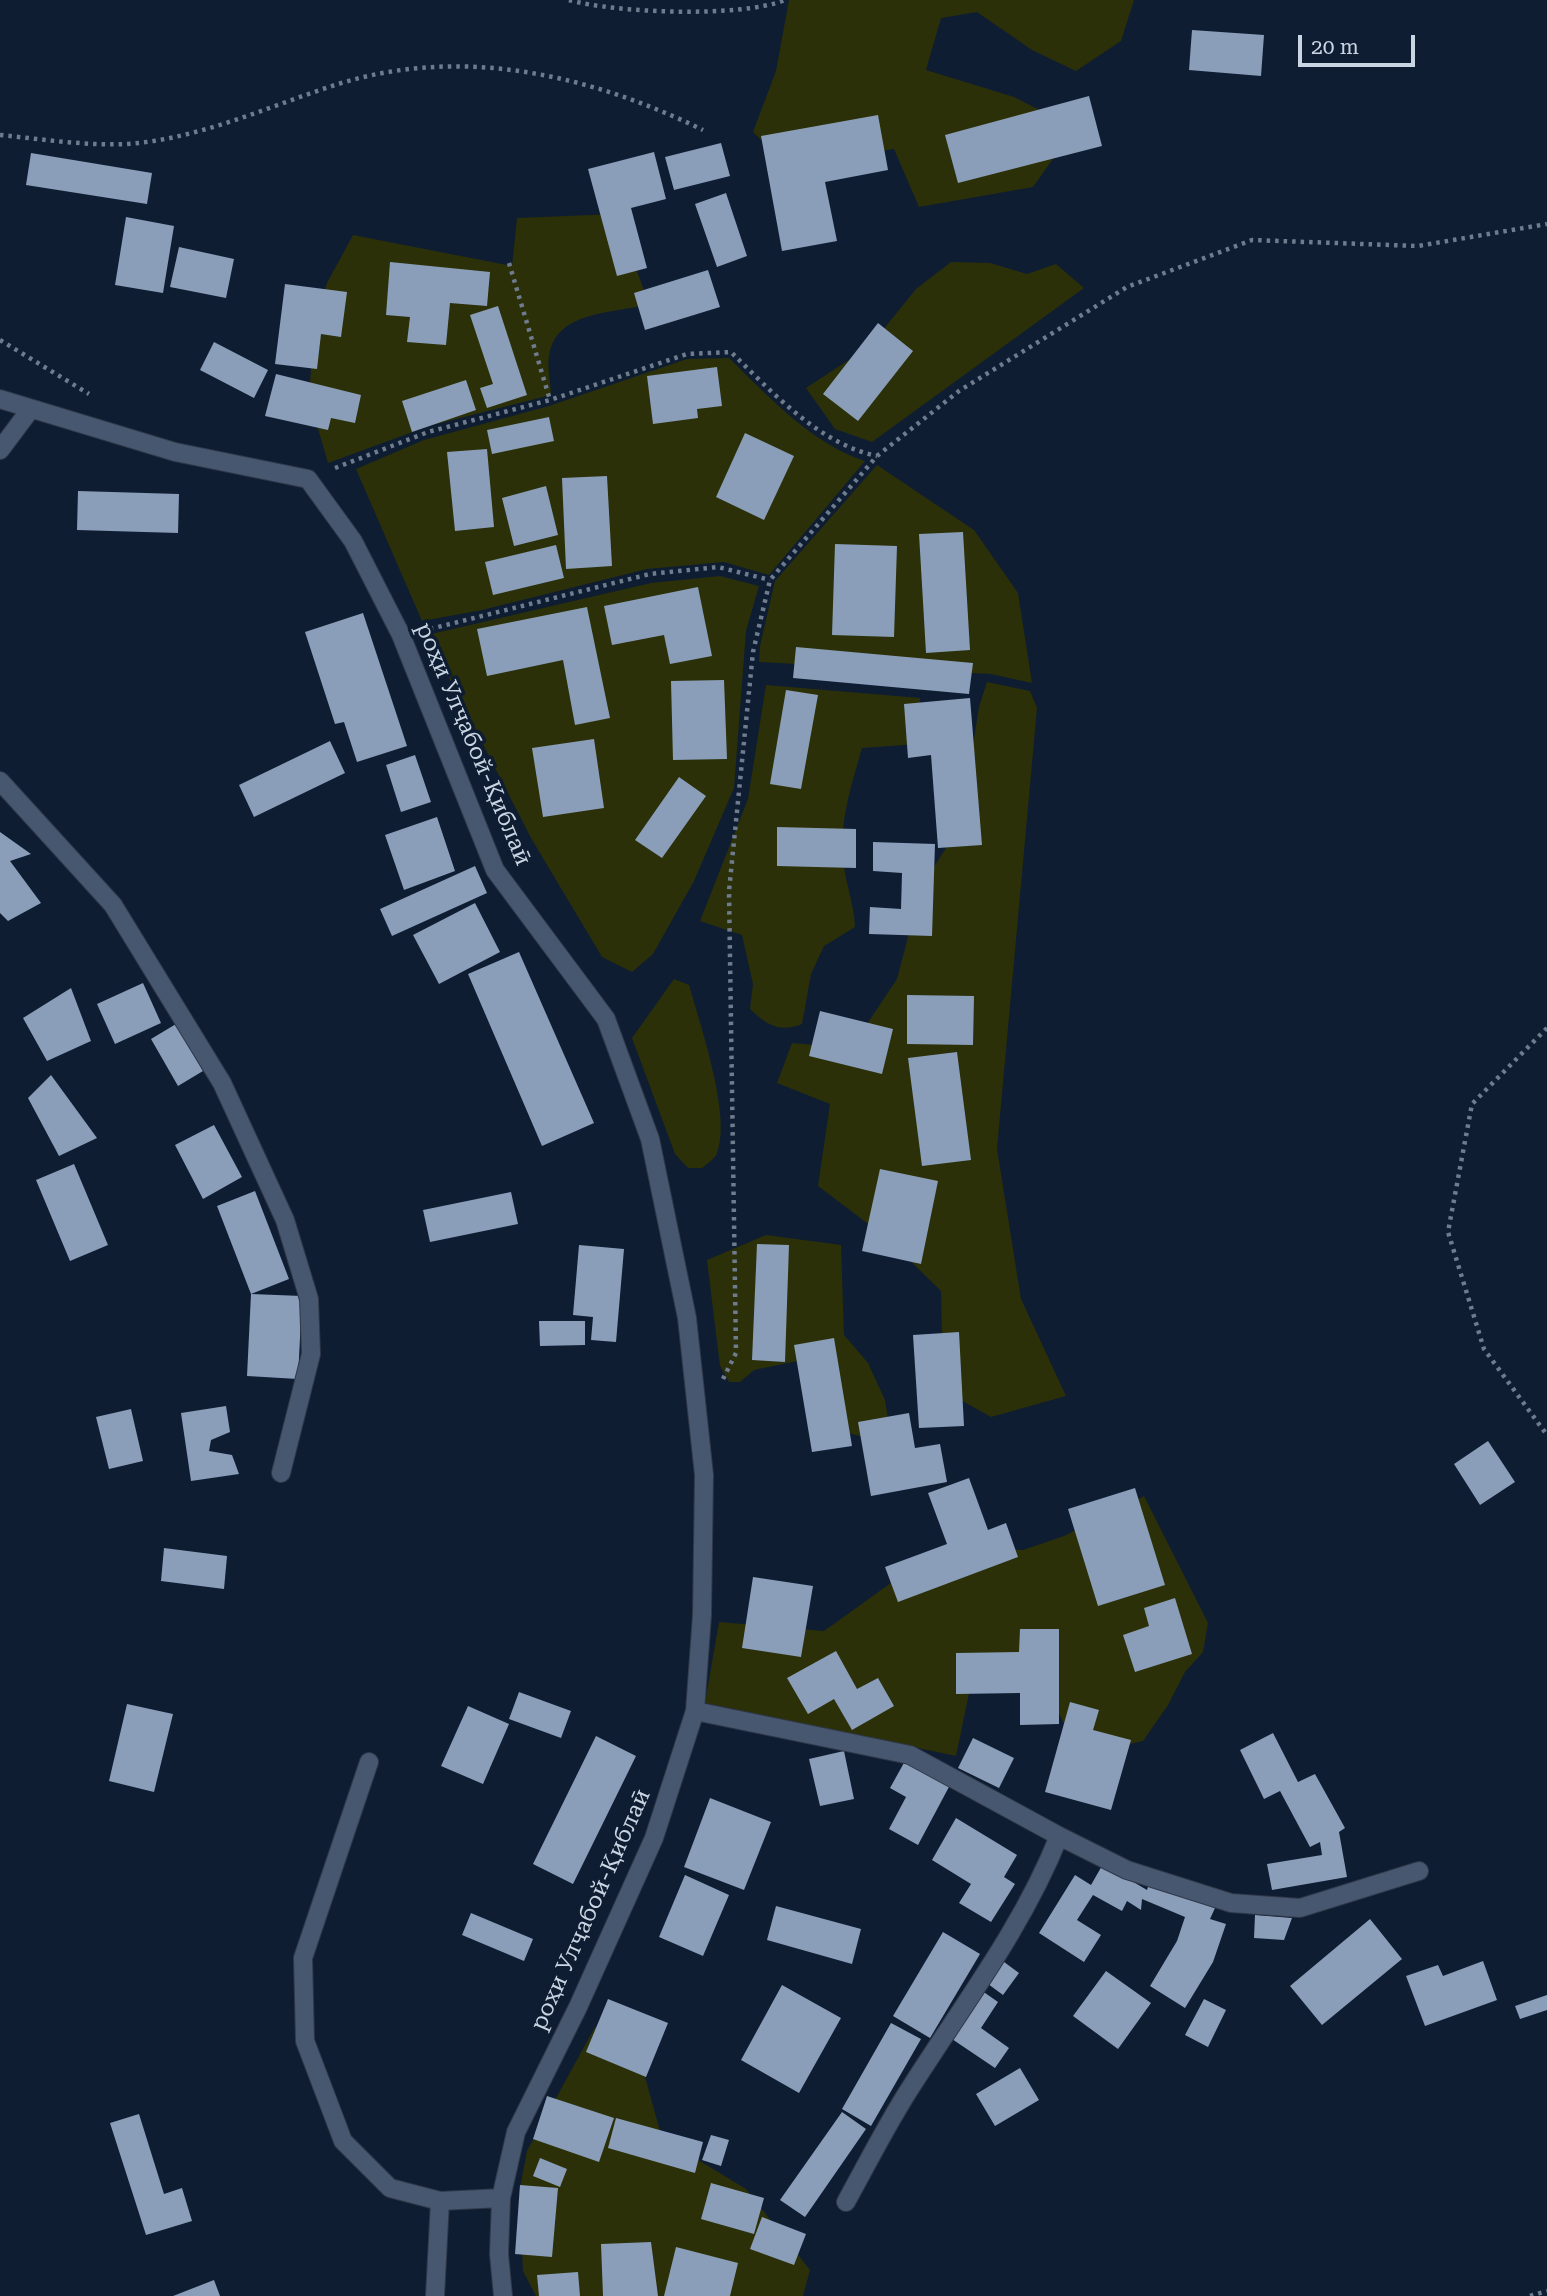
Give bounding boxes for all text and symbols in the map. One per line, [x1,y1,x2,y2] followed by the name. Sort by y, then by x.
[1302,21,1419,65] scale bar
[1311,35,1359,59] text: 20 m
[409,618,537,870] street label: роҳи Улҷабой-Қиблаӣ
[525,1785,657,2035] street label: роҳи Улҷабой-Қиблаӣ

